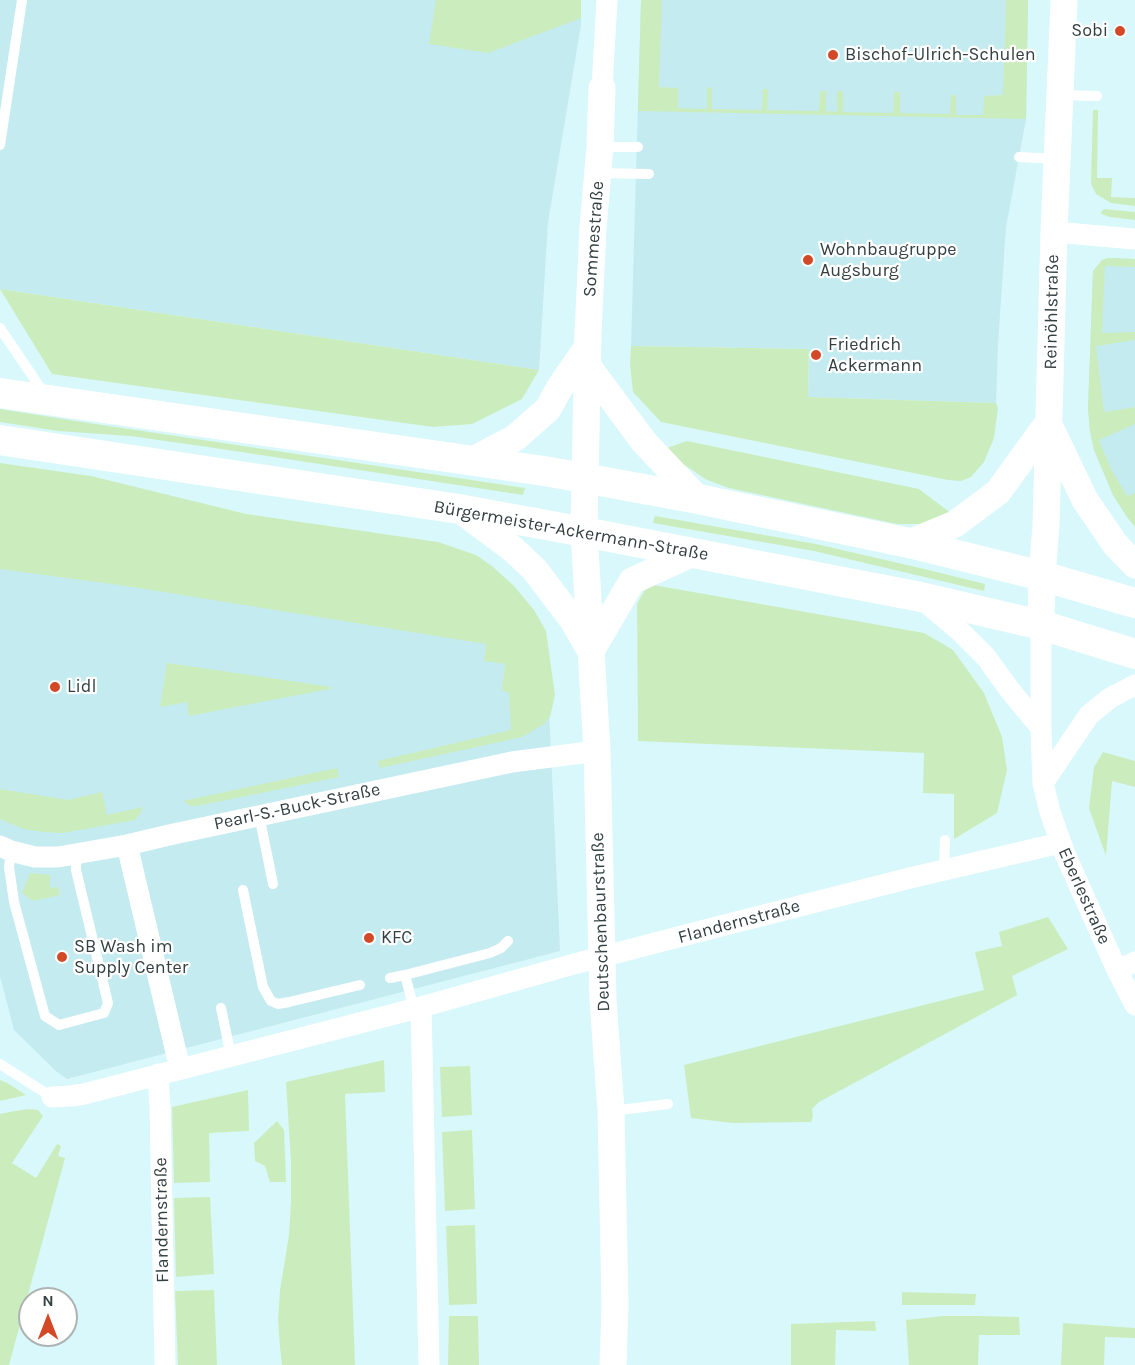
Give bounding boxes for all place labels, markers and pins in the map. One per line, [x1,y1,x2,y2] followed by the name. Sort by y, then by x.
[1071,20,1108,42] place label: Sobi
[1113,24,1127,38] marker: Sobi
[845,44,1036,66] place label: Bischof-Ulrich-Schulen
[826,48,840,62] marker: Bischof-Ulrich-Schulen
[820,239,956,282] place label: Wohnbaugruppe Augsburg
[801,253,815,267] marker: Wohnbaugruppe Augsburg
[828,334,922,376] place label: Friedrich Ackermann
[809,348,823,362] marker: Friedrich Ackermann
[67,676,96,698] place label: Lidl
[48,680,62,694] marker: Lidl
[381,927,412,949] place label: KFC
[362,931,376,945] marker: KFC
[74,936,188,978] place label: SB Wash im Supply Center
[55,950,69,964] marker: SB Wash im Supply Center

